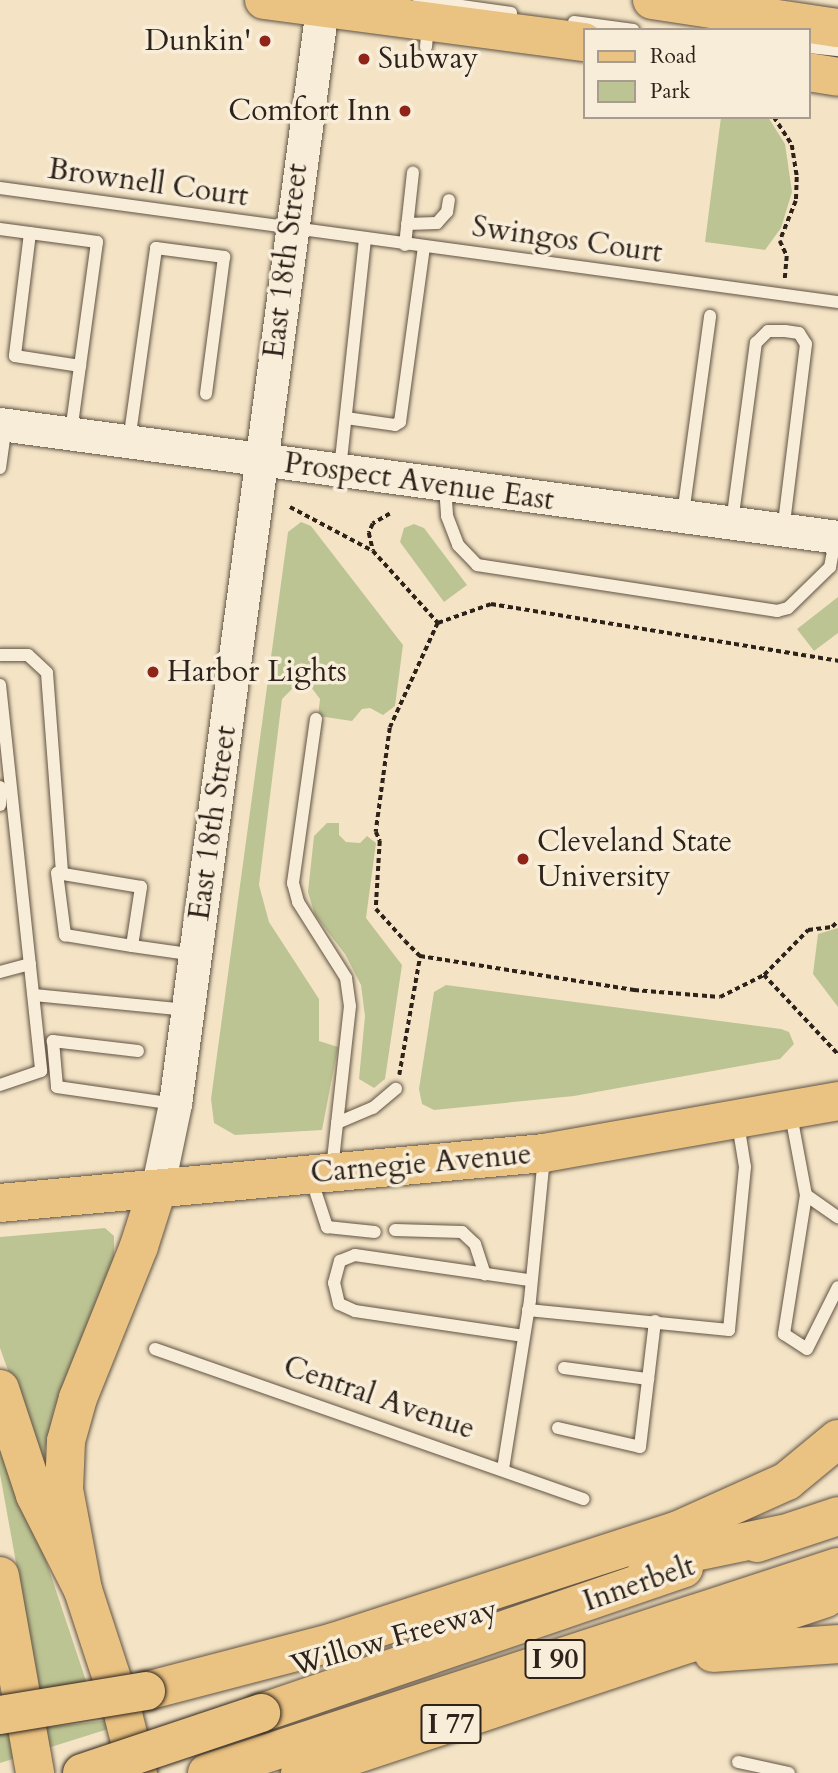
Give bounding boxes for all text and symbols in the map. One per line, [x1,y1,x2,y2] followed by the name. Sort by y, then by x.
[145,23,251,59] place label: Dunkin'
[582,28,810,119] legend
[257,33,273,49] marker: Dunkin'
[378,41,478,77] place label: Subway
[650,42,696,71] text: Road
[356,51,372,67] marker: Subway
[650,77,690,106] text: Park
[228,93,391,129] place label: Comfort Inn
[397,103,413,119] marker: Comfort Inn
[46,151,250,215] street label: Brownell Court
[256,162,316,360] street label: East 18th Street
[470,209,664,271] street label: Swingos Court
[282,445,556,519] street label: Prospect Avenue East
[167,654,347,690] place label: Harbor Lights
[145,664,161,680] marker: Harbor Lights
[182,723,244,923] street label: East 18th Street
[537,824,732,894] place label: Cleveland State University
[515,851,531,867] marker: Cleveland State University
[309,1136,533,1192] street label: Carnegie Avenue
[279,1348,479,1448] street label: Central Avenue
[578,1548,700,1620] street label: Innerbelt
[287,1591,501,1685] street label: Willow Freeway
[524,1634,586,1684] road number: I 90
[420,1700,482,1748] road number: I 77

